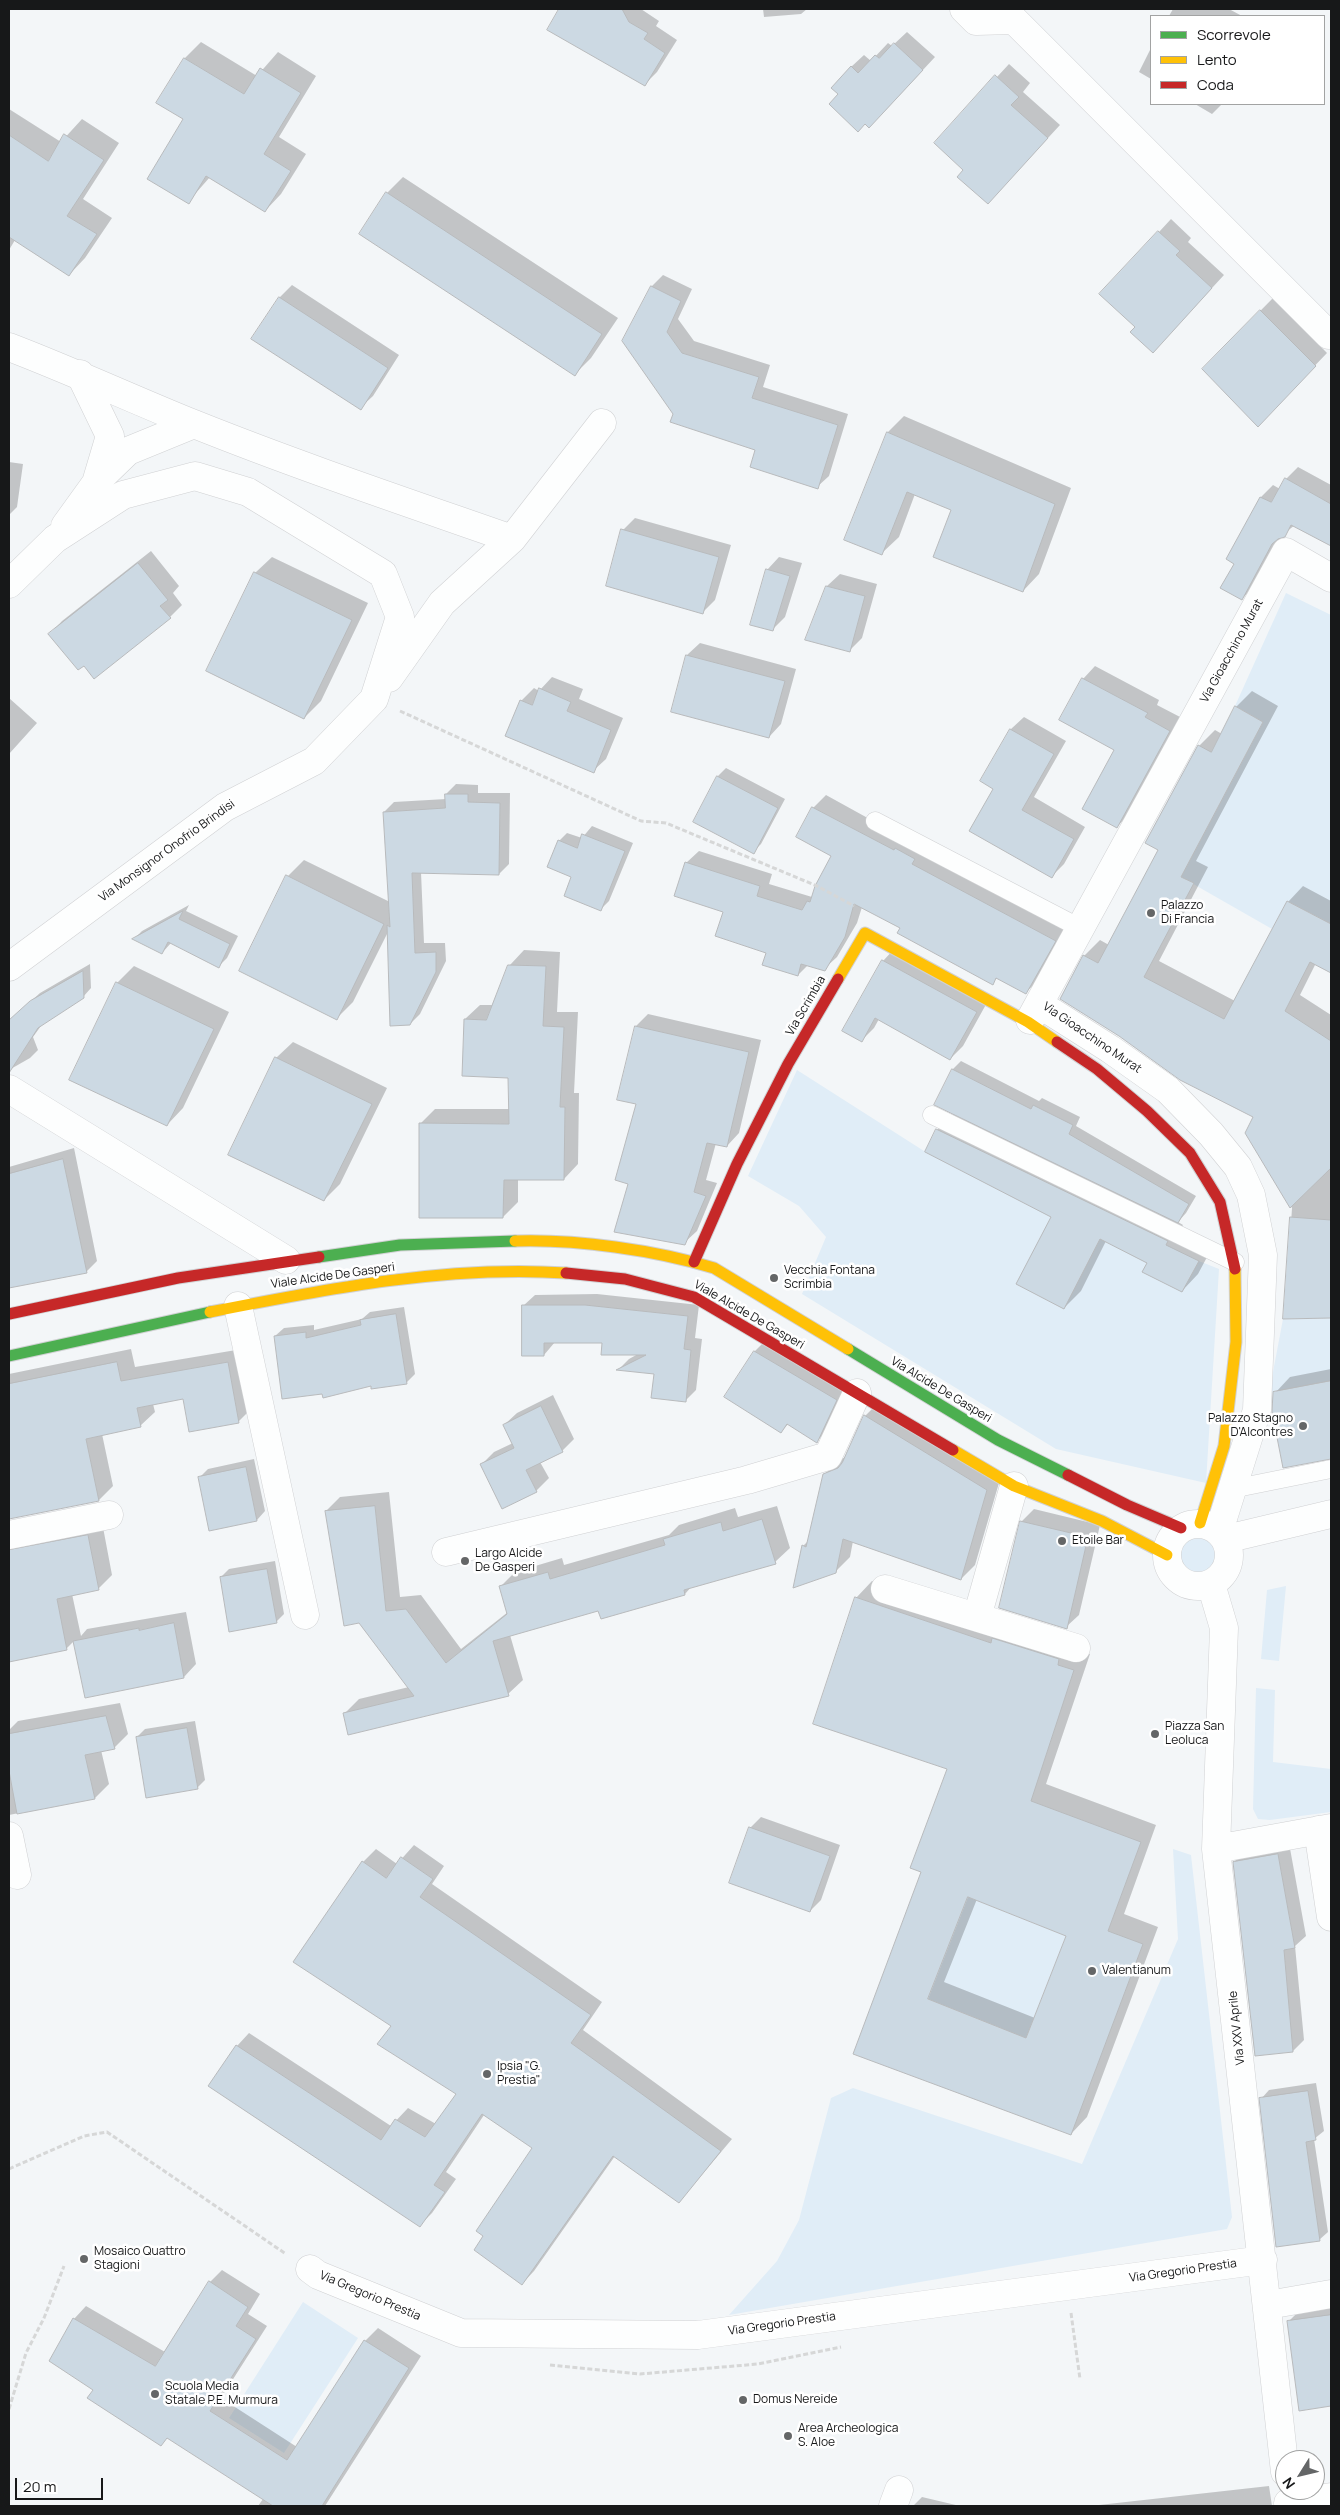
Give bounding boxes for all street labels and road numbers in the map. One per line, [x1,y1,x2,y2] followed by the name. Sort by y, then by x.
[1198,597,1266,705] street label: Via Gioacchino Murat
[96,797,238,905] street label: Via Monsignor Onofrio Brindisi
[783,973,829,1039] street label: Via Scrimbia
[1040,1000,1144,1076] street label: Via Gioacchino Murat
[270,1260,396,1292] street label: Viale Alcide De Gasperi
[691,1278,807,1352] street label: Viale Alcide De Gasperi
[888,1354,994,1426] street label: Via Alcide De Gasperi
[1226,1990,1248,2066] street label: Via XXV Aprile
[1128,2256,1238,2286] street label: Via Gregorio Prestia
[317,2268,423,2324] street label: Via Gregorio Prestia
[727,2309,837,2339] street label: Via Gregorio Prestia

